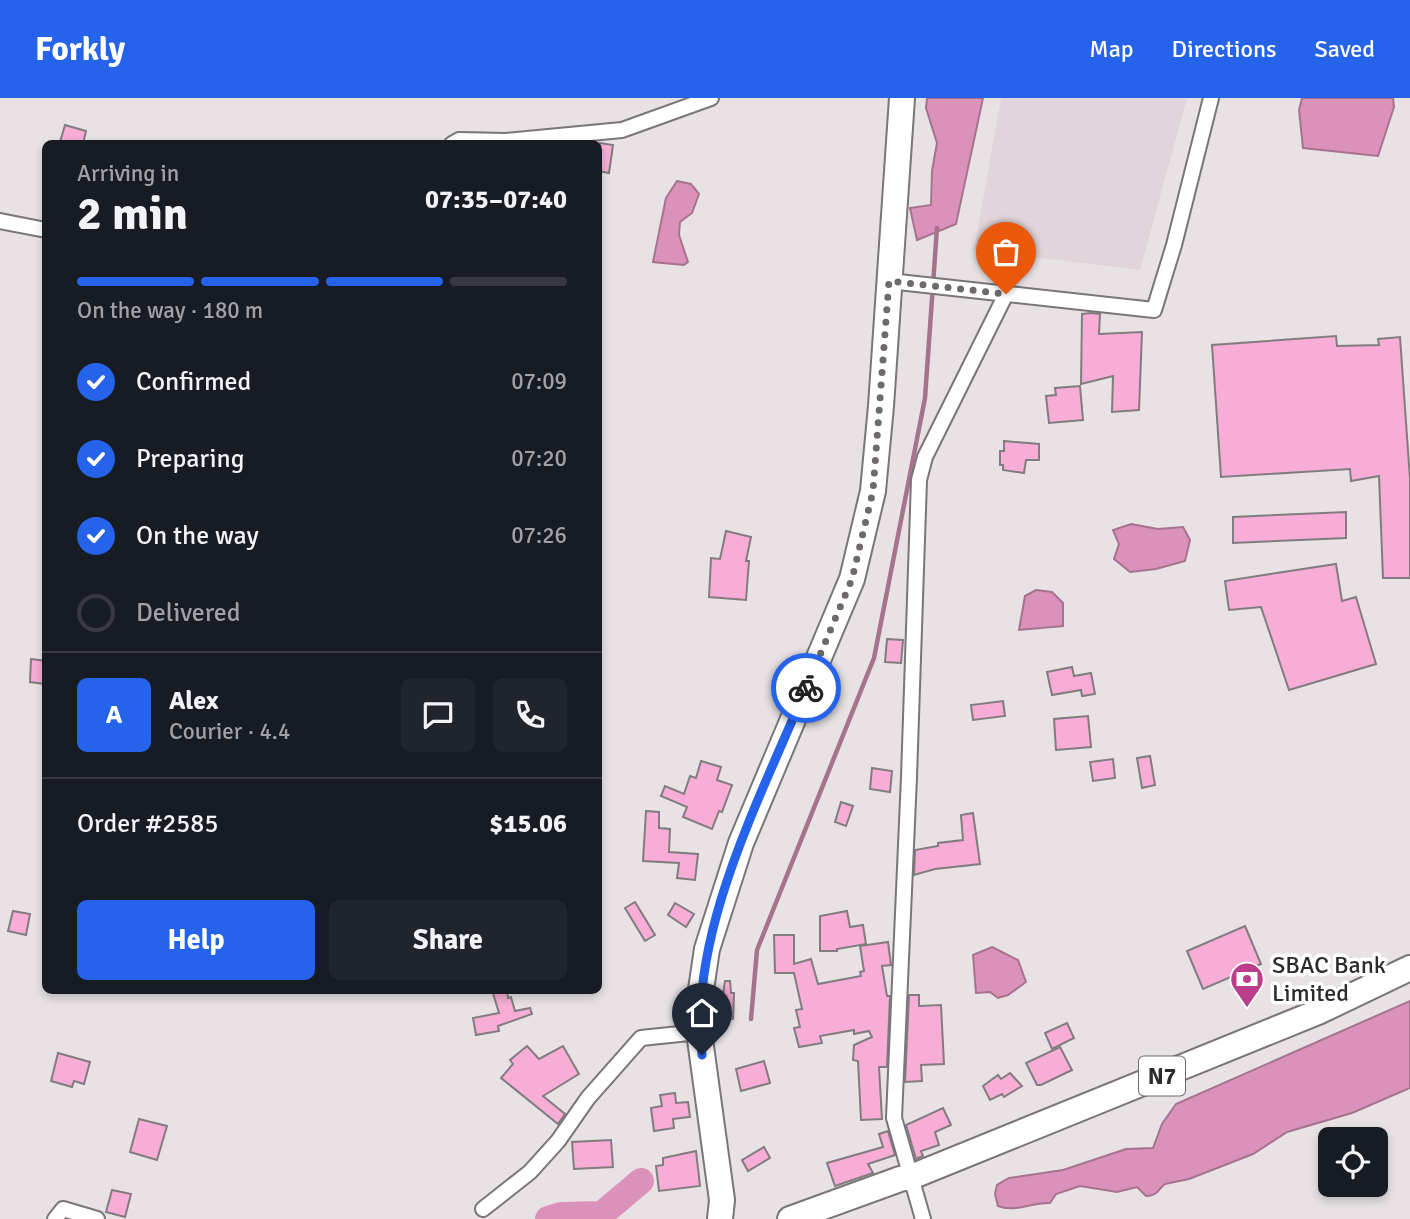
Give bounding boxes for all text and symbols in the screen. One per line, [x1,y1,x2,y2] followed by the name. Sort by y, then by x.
[35,29,125,70] text: Forkly
[1089,34,1134,64] text: Map
[1172,34,1277,64] text: Directions
[1315,34,1375,64] text: Saved
[77,159,179,188] text: Arriving in
[425,184,567,216] text: 07:35–07:40
[77,186,188,242] text: 2 min
[976,222,1036,294] pin
[987,233,1025,271] icon: bag
[77,296,263,325] text: On the way · 180 m
[77,363,115,401] icon: check
[136,366,251,398] text: Confirmed
[511,367,567,396] text: 07:09
[77,440,115,478] icon: check
[136,443,244,475] text: Preparing
[511,444,567,473] text: 07:20
[77,517,115,555] icon: check
[136,520,259,552] text: On the way
[511,521,567,550] text: 07:26
[136,597,241,629] text: Delivered
[771,653,841,723] courier
[787,669,825,707] icon: bike
[401,678,475,752] button: chat
[493,678,567,752] button: phone
[169,685,219,717] text: Alex
[106,699,122,731] text: A
[169,717,290,746] text: Courier · 4.4
[77,808,218,840] text: Order #2585
[489,808,567,840] text: $15.06
[77,900,315,980] button: Help
[329,900,567,980] button: Share
[1272,950,1386,1008] place label: SBAC Bank Limited
[1228,960,1266,1009] bank icon: SBAC Bank Limited
[672,983,732,1055] pin
[683,994,721,1032] icon: home
[1139,1057,1185,1096] road number: N7
[1318,1127,1388,1197] map controls
[1318,1127,1388,1197] button: locate

